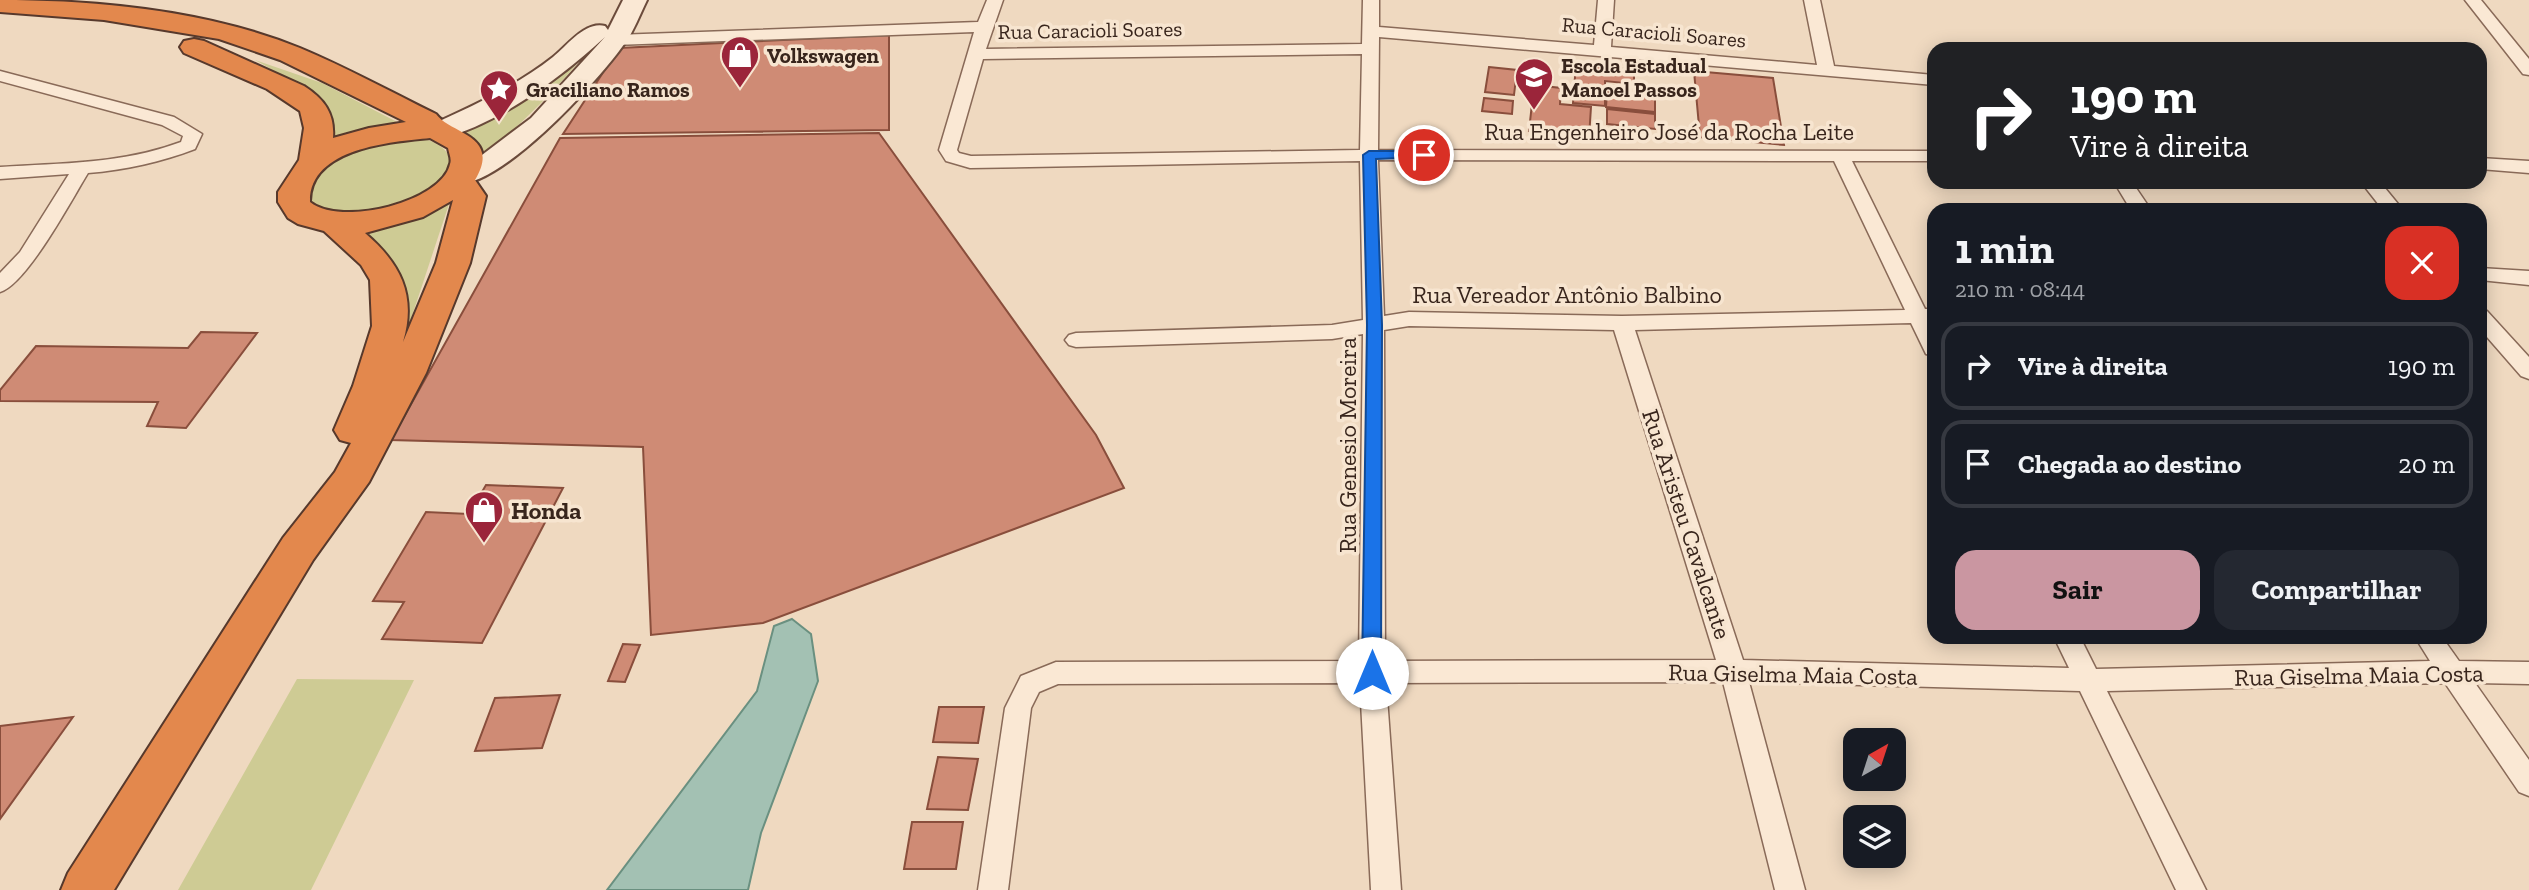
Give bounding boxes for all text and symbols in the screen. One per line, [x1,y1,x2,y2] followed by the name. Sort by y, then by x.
[1561,11,1747,53] street label: Rua Caracioli Soares
[997,16,1183,44] street label: Rua Caracioli Soares
[719,34,761,89] shop icon: Volkswagen
[767,43,880,68] place label: Volkswagen
[1561,53,1706,102] place label: Escola Estadual Manoel Passos
[1513,56,1555,111] school or university icon: Escola Estadual Manoel Passos
[2070,67,2196,126] text: 190 m
[478,68,520,123] place icon: Graciliano Ramos
[1955,70,2046,161] icon: right
[526,77,690,102] place label: Graciliano Ramos
[1484,117,1854,146] street label: Rua Engenheiro José da Rocha Leite
[1394,125,1454,185] pin
[2070,127,2249,165] text: Vire à direita
[1405,136,1443,174] icon: arrive
[1955,223,2054,274] text: 1 min
[2385,226,2459,300] button: close
[1955,275,2085,303] text: 210 m · 08:44
[1412,280,1722,309] street label: Rua Vereador Antônio Balbino
[1333,337,1362,553] street label: Rua Genesio Moreira
[1959,347,1997,385] icon: right
[2018,350,2168,382] text: Vire à direita
[2388,350,2455,382] text: 190 m
[1636,405,1738,643] street label: Rua Aristeu Cavalcante
[1959,445,1997,483] icon: arrive
[2018,448,2241,480] text: Chegada ao destino
[2398,448,2455,480] text: 20 m
[463,489,505,544] shop icon: Honda
[511,496,581,525] place label: Honda
[1955,550,2200,630] button: Sair
[2214,550,2459,630] button: Compartilhar
[1335,636,1409,710] position arrow
[1668,657,1918,691] street label: Rua Giselma Maia Costa
[2234,658,2484,692] street label: Rua Giselma Maia Costa
[1843,728,1906,791] north arrow
[1843,728,1906,868] map controls
[1843,805,1906,868] button: layers

